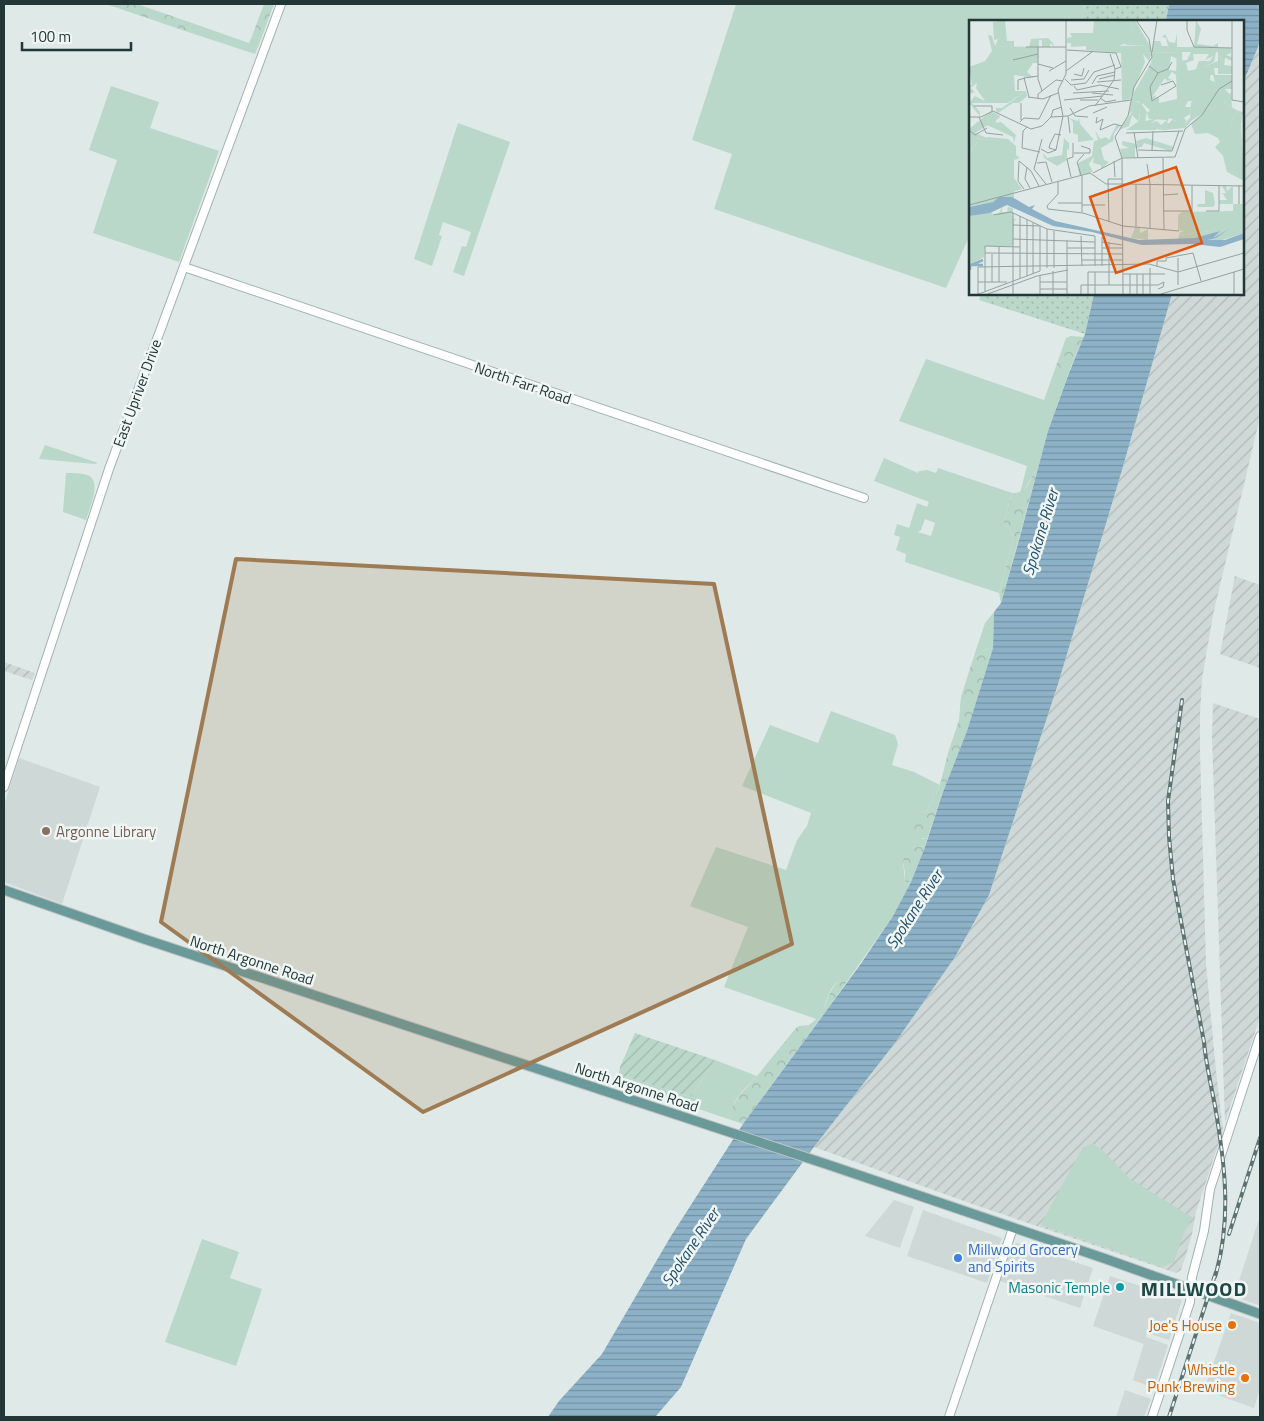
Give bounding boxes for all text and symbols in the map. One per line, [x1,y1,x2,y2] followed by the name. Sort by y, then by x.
[22,20,131,52] scale bar
[969,20,1244,295] inset map
[30,25,71,48] text: 100 m
[107,336,167,450] street label: East Upriver Drive
[472,356,574,410] street label: North Farr Road
[1015,484,1065,578] water label: Spokane River
[56,820,156,843] place label: Argonne Library
[40,825,52,837] marker: Argonne Library
[880,863,949,953] water label: Spokane River
[187,929,317,991] street label: North Argonne Road
[572,1056,702,1118] street label: North Argonne Road
[655,1202,726,1291] water label: Spokane River
[968,1238,1078,1278] place label: Millwood Grocery and Spirits
[952,1252,964,1264] marker: Millwood Grocery and Spirits
[1141,1273,1247,1304] district label: MILLWOOD
[1008,1276,1110,1299] place label: Masonic Temple
[1114,1281,1126,1293] marker: Masonic Temple
[1149,1314,1222,1337] place label: Joe's House
[1226,1319,1238,1331] marker: Joe's House
[1147,1358,1235,1398] place label: Whistle Punk Brewing
[1239,1372,1251,1384] marker: Whistle Punk Brewing

